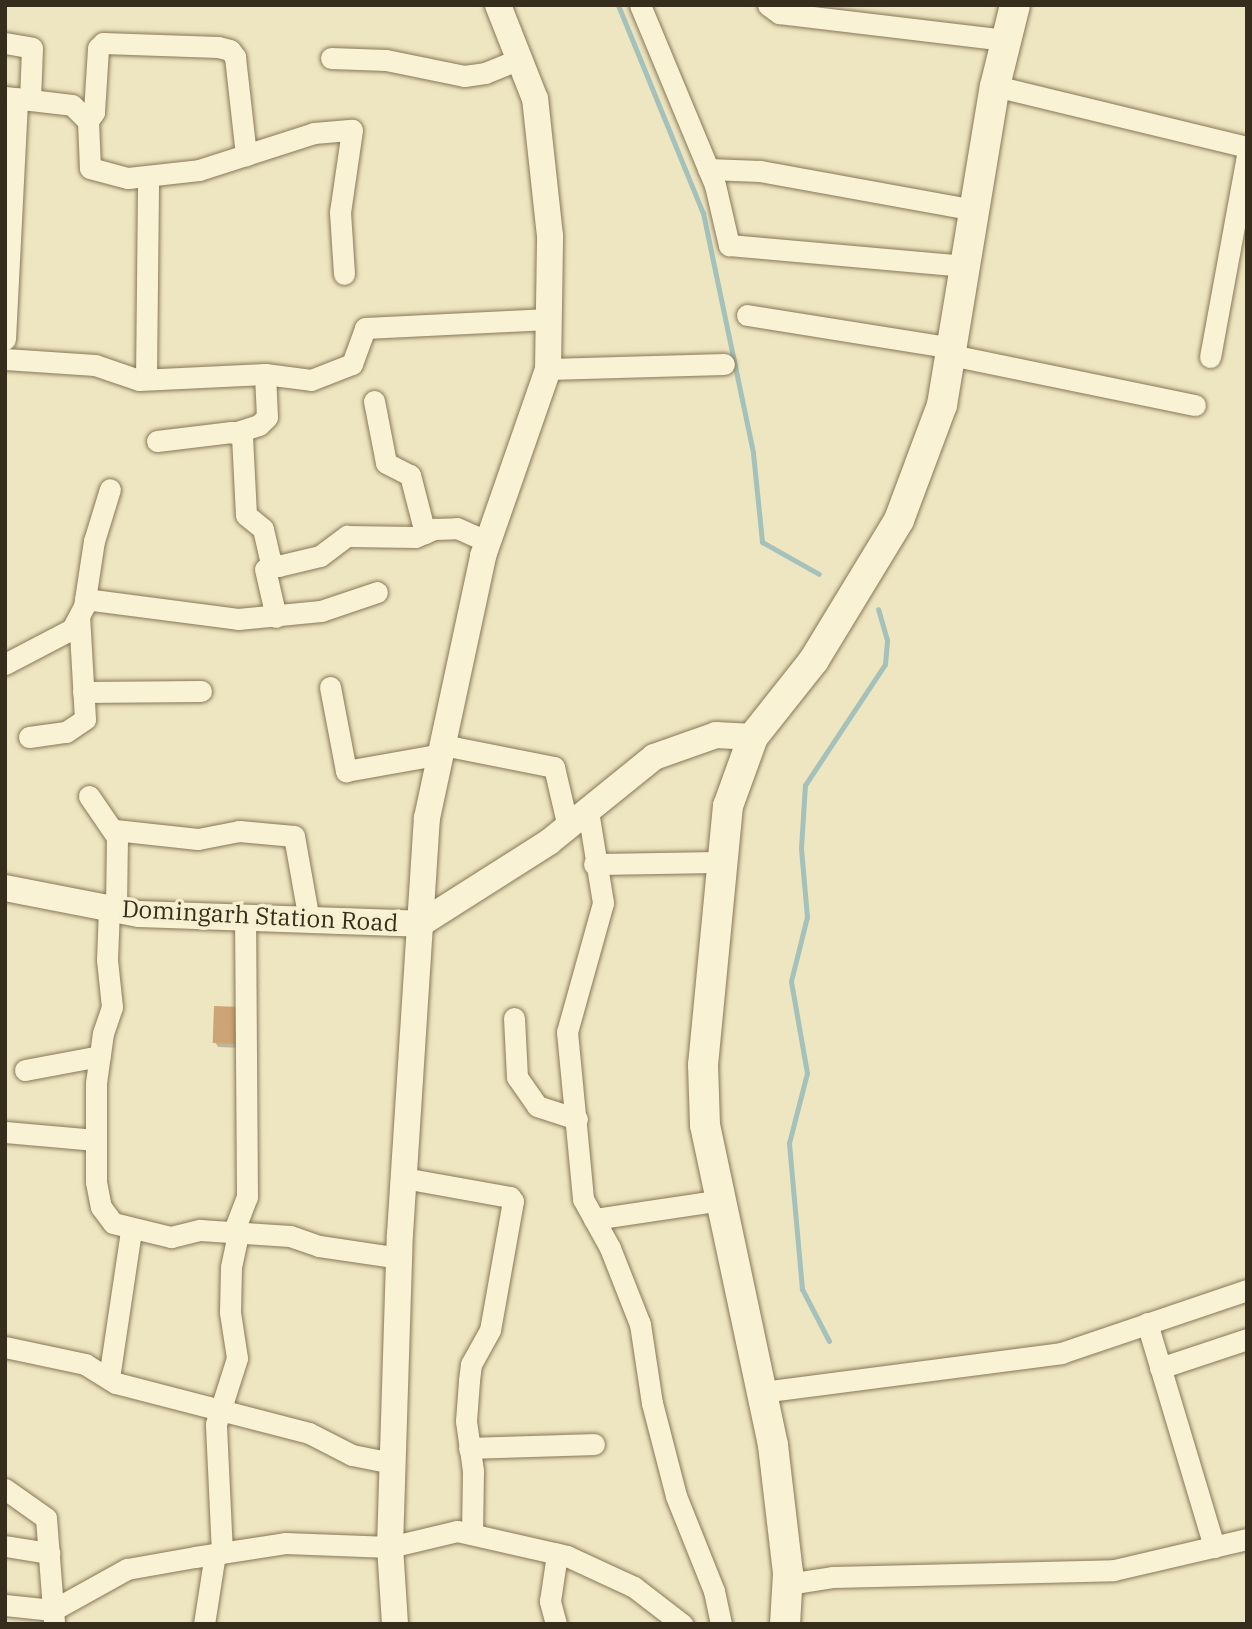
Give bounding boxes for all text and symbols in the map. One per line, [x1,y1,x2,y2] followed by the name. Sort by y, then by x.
[121,894,399,938] street label: Domingarh Station Road

